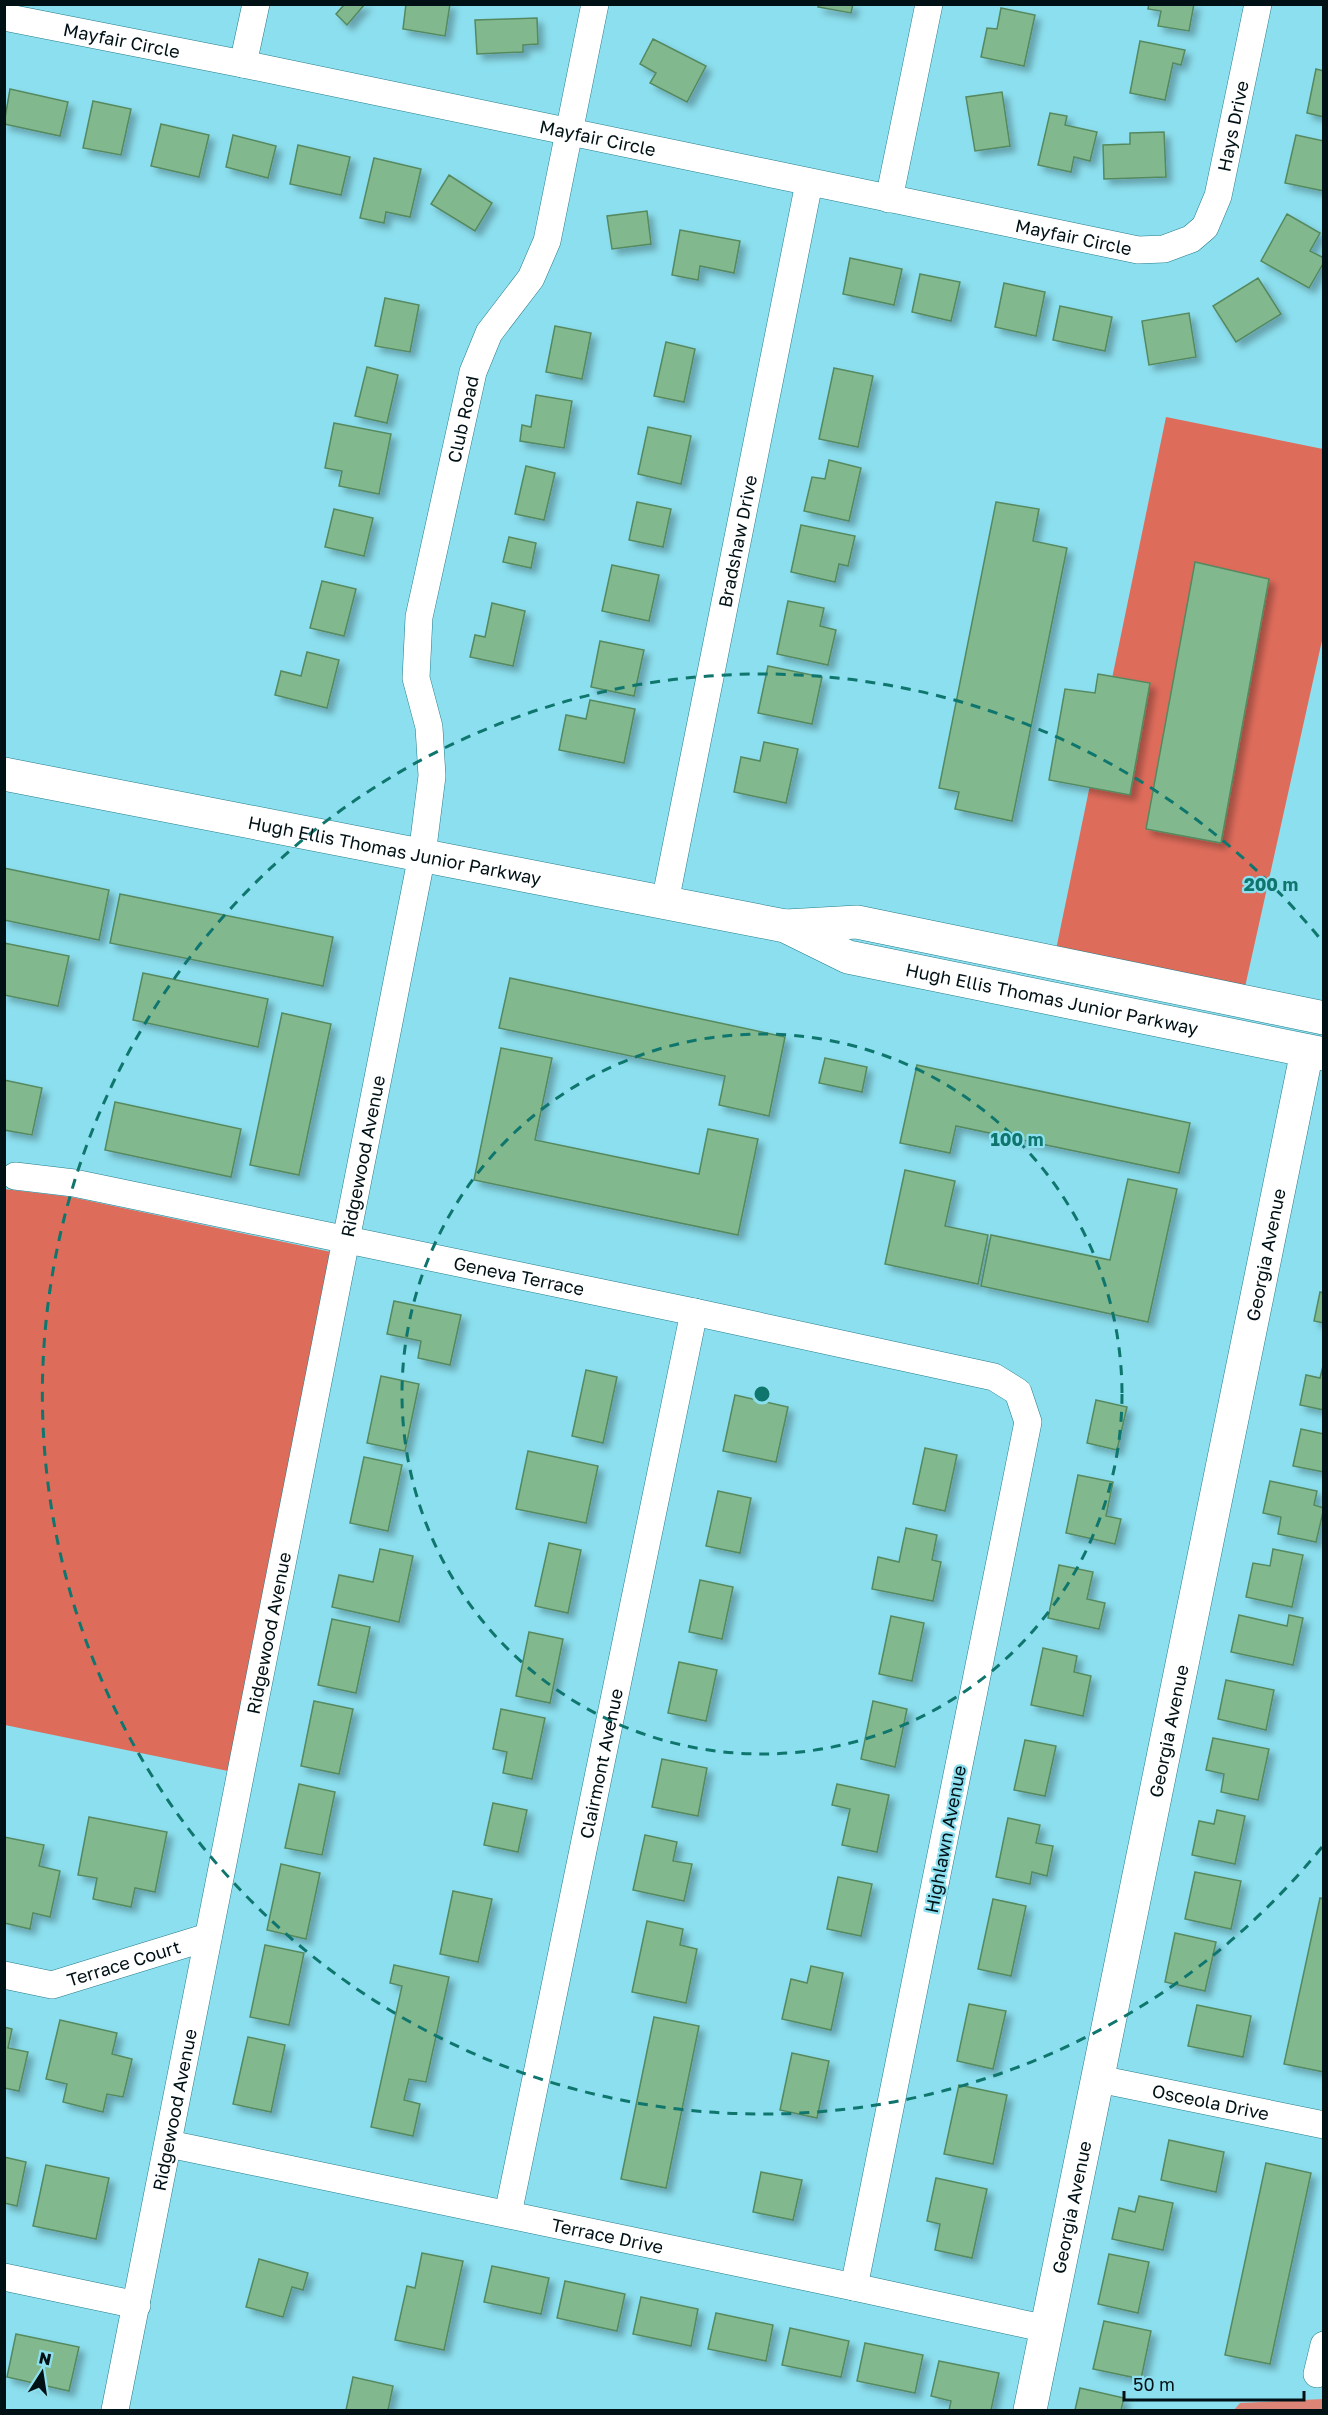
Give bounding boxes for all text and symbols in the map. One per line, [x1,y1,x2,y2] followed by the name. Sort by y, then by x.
[62,18,182,62] street label: Mayfair Circle
[1212,79,1253,173] street label: Hays Drive
[538,115,658,161] street label: Mayfair Circle
[1014,214,1134,259] street label: Mayfair Circle
[442,374,483,465] street label: Club Road
[713,473,761,609] street label: Bradshaw Drive
[246,811,543,889] street label: Hugh Ellis Thomas Junior Parkway
[1244,873,1298,895] text: 200 m
[904,958,1200,1039] street label: Hugh Ellis Thomas Junior Parkway
[336,1073,389,1239] street label: Ridgewood Avenue
[991,1128,1043,1150] text: 100 m
[1241,1186,1290,1323] street label: Georgia Avenue
[452,1251,586,1300] street label: Geneva Terrace
[752,1384,772,1404] centre of rings
[242,1550,295,1716] street label: Ridgewood Avenue
[1144,1663,1193,1799] street label: Georgia Avenue
[575,1686,627,1841] street label: Clairmont Avenue
[920,1763,970,1915] street label: Highlawn Avenue
[64,1935,183,1991] street label: Terrace Court
[148,2027,201,2193] street label: Ridgewood Avenue
[1150,2079,1271,2125] street label: Osceola Drive
[1047,2139,1096,2275] street label: Georgia Avenue
[550,2213,665,2258] street label: Terrace Drive
[12,2343,72,2403] north arrow
[37,2347,53,2369] text: N
[1124,2364,1304,2402] scale bar
[1133,2373,1175,2395] text: 50 m

